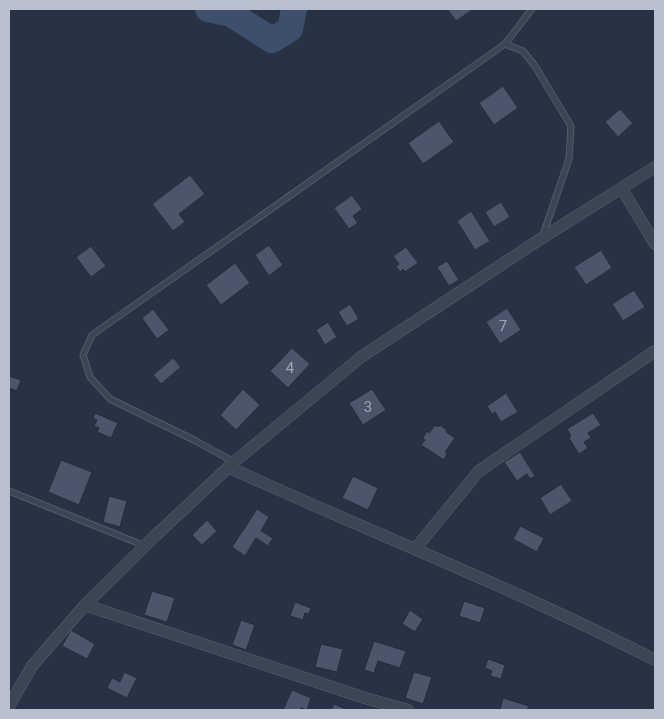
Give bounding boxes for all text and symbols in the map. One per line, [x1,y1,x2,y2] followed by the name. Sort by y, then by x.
[499,317,507,335] house number: 7
[286,359,295,377] house number: 4
[364,398,372,416] house number: 3

